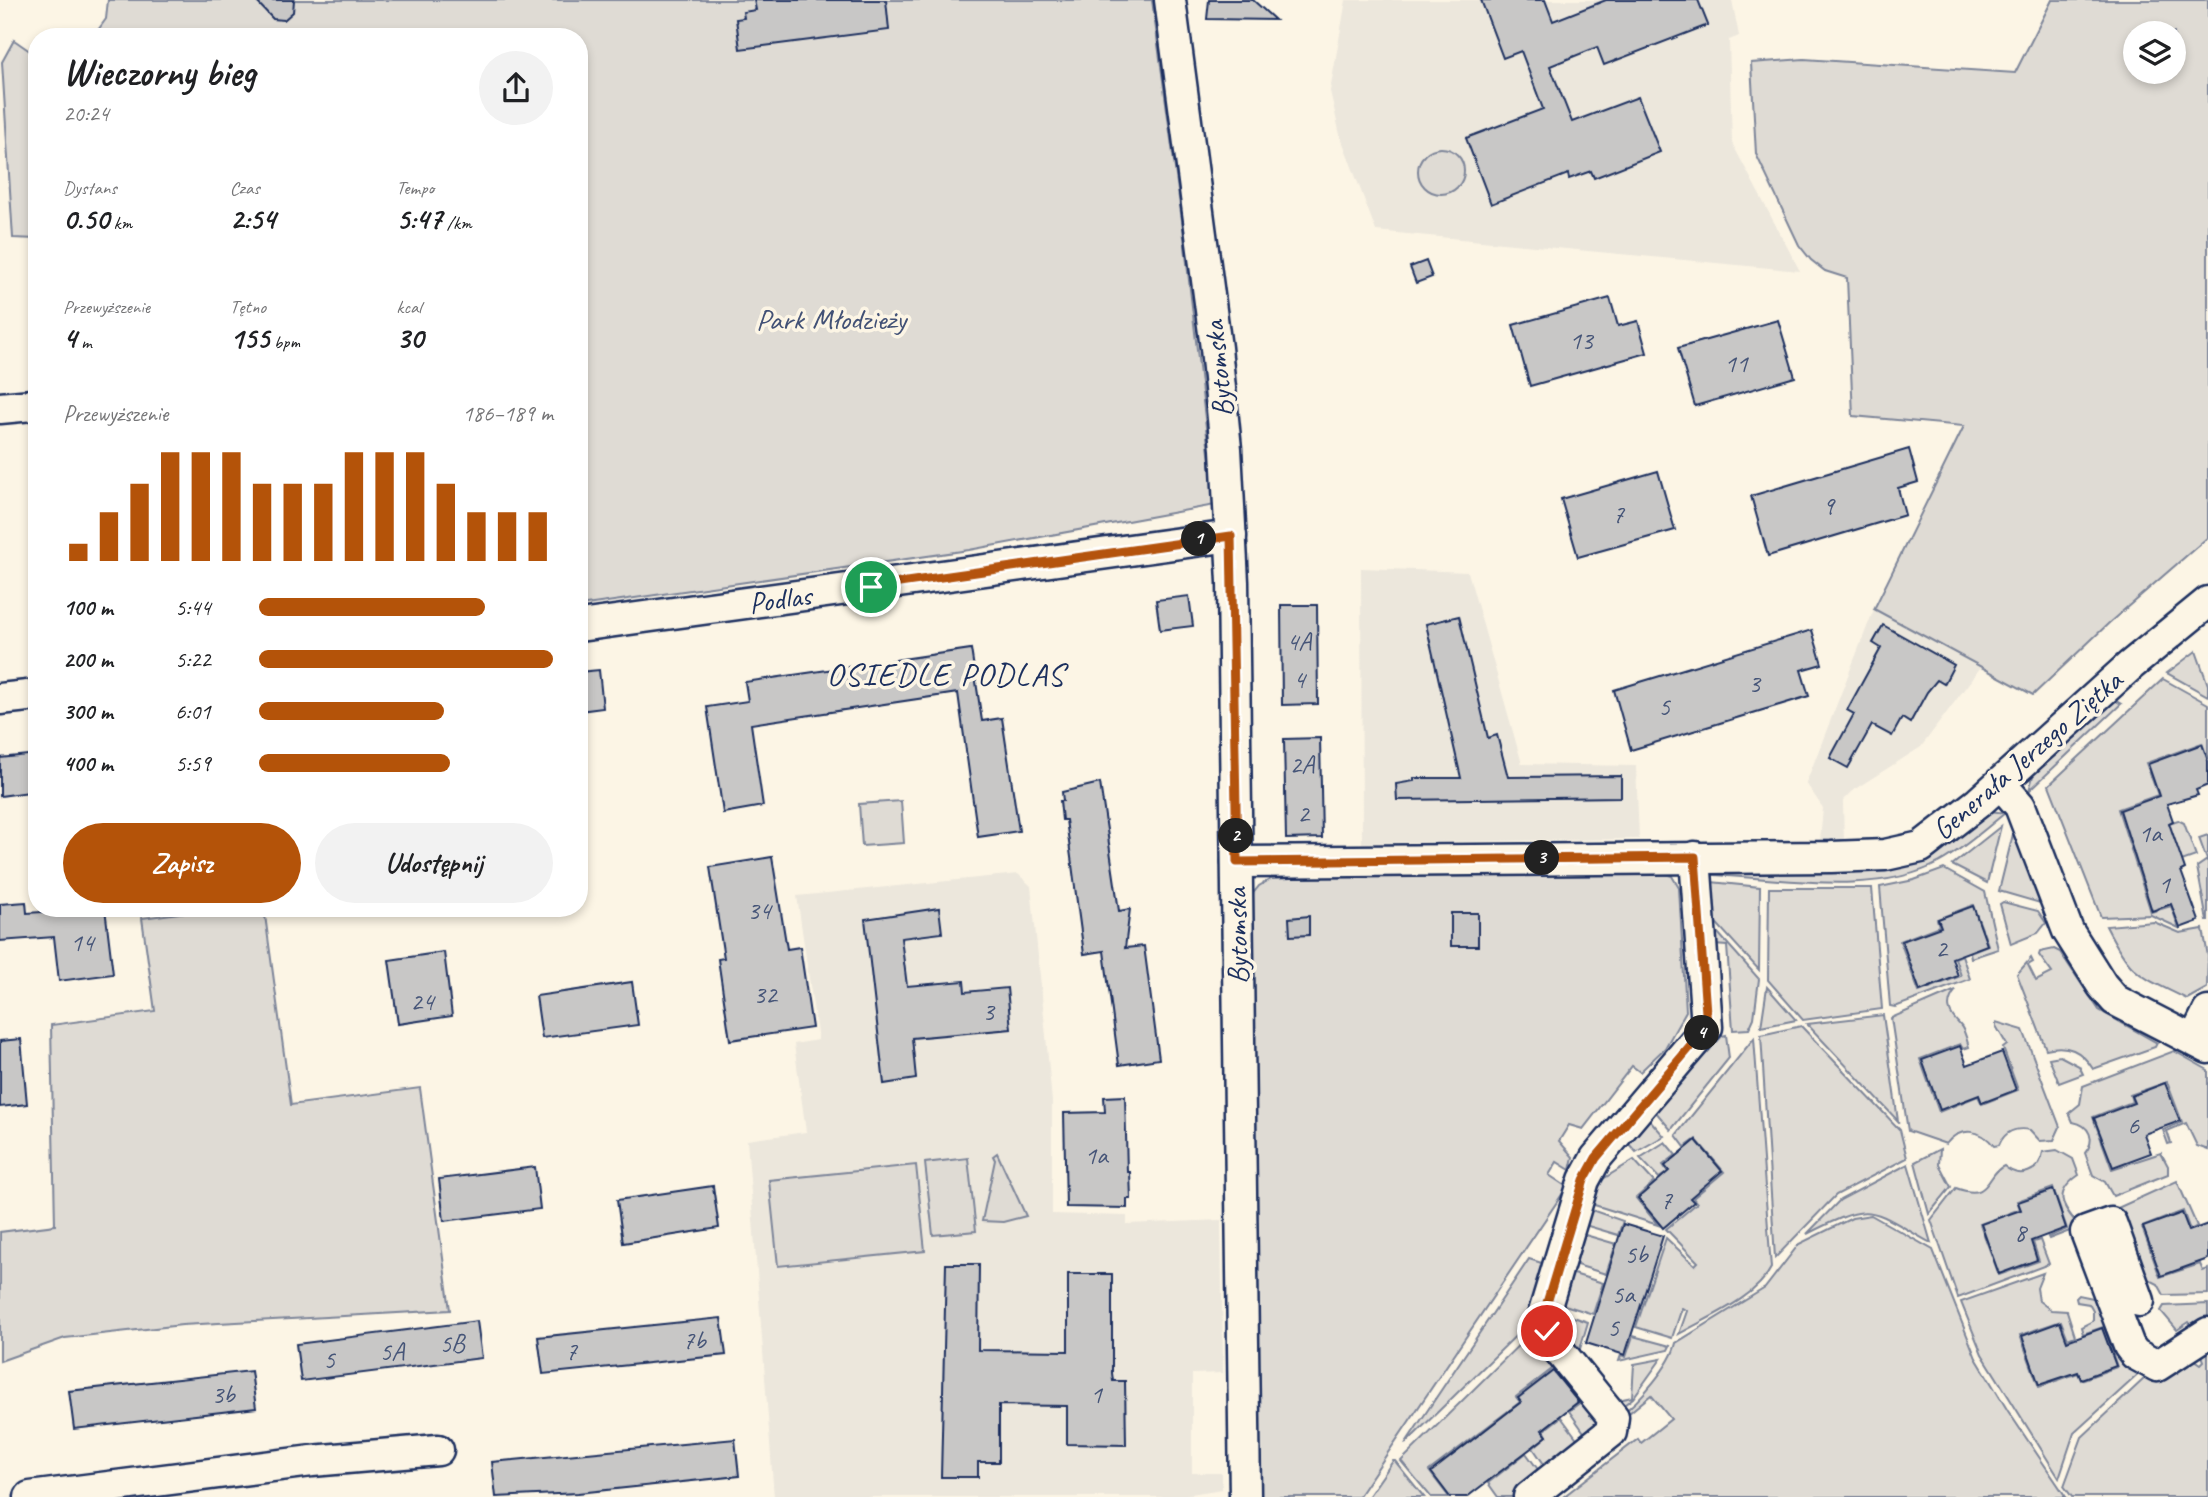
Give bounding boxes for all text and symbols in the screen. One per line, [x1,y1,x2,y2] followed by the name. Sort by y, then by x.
[2123,21,2186,84] map controls
[2123,21,2186,84] button: layers
[63,49,255,96] text: Wieczorny bieg
[479,51,553,125] button: share
[63,99,109,128] text: 20:24
[63,176,117,200] text: Dystans
[230,176,260,200] text: Czas
[396,176,434,200] text: Tempo
[63,200,109,238] text: 0.50
[230,200,276,238] text: 2:54
[396,200,442,238] text: 5:47
[109,211,132,235] text: km
[442,211,472,235] text: /km
[63,295,150,319] text: Przewyższenie
[230,295,266,319] text: Tętno
[396,295,421,319] text: kcal
[756,300,909,338] park label: Park Młodzieży
[1194,317,1242,419] street label: Bytomska
[63,319,77,357] text: 4
[230,319,269,357] text: 155
[396,319,423,357] text: 30
[1569,324,1595,357] house number: 13
[77,330,92,354] text: m
[269,330,300,354] text: bpm
[1724,347,1749,380] house number: 11
[63,399,168,428] text: Przewyższenie
[462,399,553,428] text: 186–189 m
[1822,489,1836,522] house number: 9
[1612,498,1625,531] house number: 7
[1182,522,1216,556] pin: 1
[1194,526,1203,550] text: 1
[841,557,901,617] pin
[852,568,890,606] icon: arrive
[746,575,816,622] street label: Podlas
[63,593,113,622] text: 100 m
[175,593,211,622] text: 5:44
[1287,625,1313,658] house number: 4A
[63,645,113,674] text: 200 m
[175,645,211,674] text: 5:22
[827,654,1070,695] district label: OSIEDLE PODLAS
[1924,661,2132,848] street label: Generała Jerzego Ziętka
[1293,663,1307,696] house number: 4
[1748,667,1762,700] house number: 3
[1658,690,1671,723] house number: 5
[63,697,113,726] text: 300 m
[175,697,211,726] text: 6:01
[1290,748,1316,781] house number: 2A
[63,749,113,778] text: 400 m
[175,749,211,778] text: 5:59
[1297,797,1311,830] house number: 2
[2138,817,2163,850] house number: 1a
[1218,818,1254,854] pin: 2
[63,823,301,903] button: Zapisz
[315,823,553,903] button: Udostępnij
[1231,823,1240,847] text: 2
[1524,840,1560,876] pin: 3
[1537,845,1546,869] text: 3
[2158,868,2171,901] house number: 1
[1217,886,1257,985] street label: Bytomska
[747,894,773,927] house number: 34
[70,926,96,959] house number: 14
[1935,932,1949,965] house number: 2
[753,978,779,1011] house number: 32
[410,985,436,1018] house number: 24
[982,995,996,1028] house number: 3
[1684,1016,1720,1050] pin: 4
[1697,1020,1706,1044] text: 4
[2127,1109,2140,1142] house number: 6
[1084,1139,1109,1172] house number: 1a
[1660,1184,1673,1217] house number: 7
[2014,1216,2028,1249] house number: 8
[1624,1238,1649,1271] house number: 5b
[1611,1278,1636,1311] house number: 5a
[1517,1301,1577,1361] pin
[1607,1311,1620,1344] house number: 5
[1528,1312,1566,1350] icon: check
[682,1324,707,1357] house number: 7b
[439,1327,466,1360] house number: 5B
[380,1335,406,1368] house number: 5A
[565,1335,578,1368] house number: 7
[323,1343,336,1376] house number: 5
[211,1378,236,1411] house number: 3b
[1090,1378,1103,1411] house number: 1

